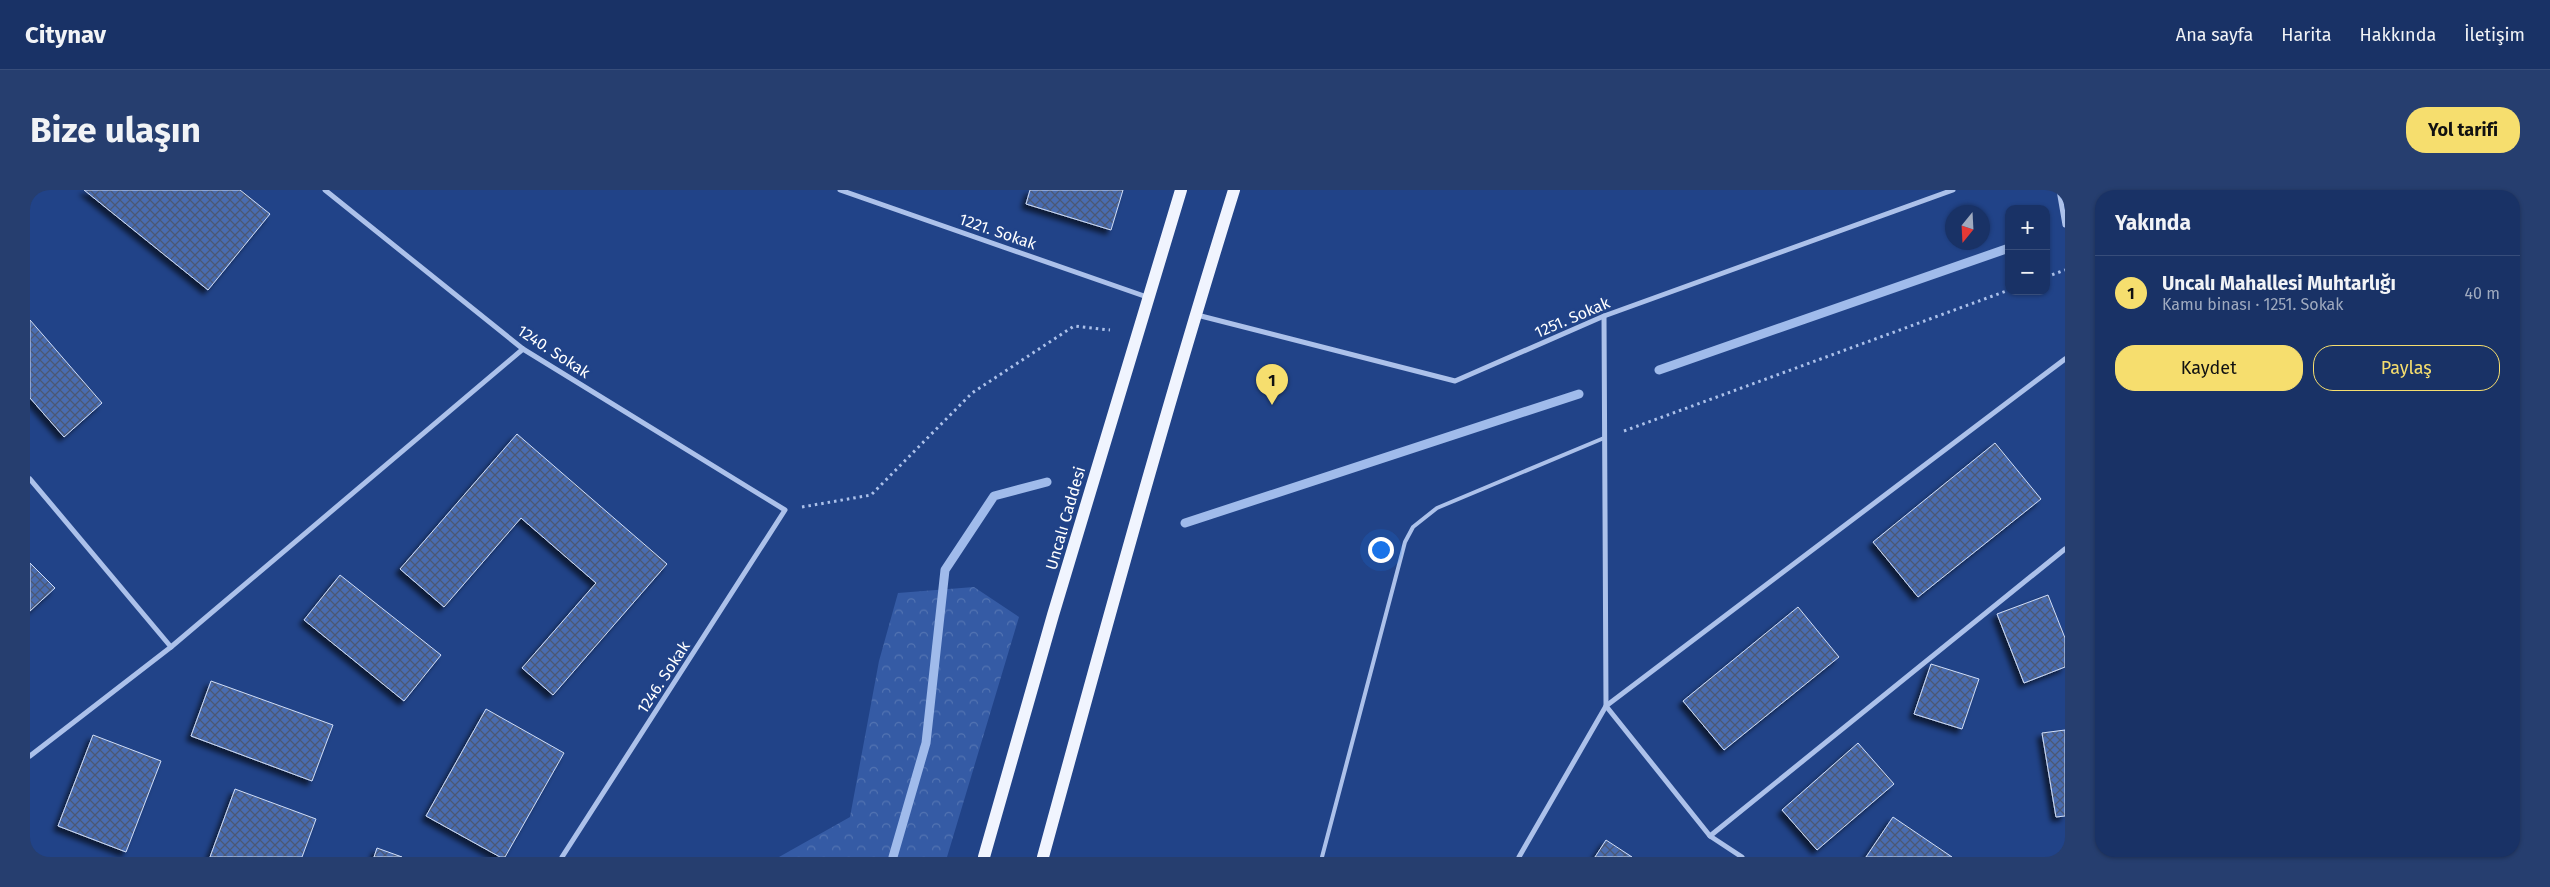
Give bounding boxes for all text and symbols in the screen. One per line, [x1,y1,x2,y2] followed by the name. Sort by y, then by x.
[25,21,106,49] text: Citynav
[2176,24,2253,46] text: Ana sayfa
[2281,24,2332,46] text: Harita
[2360,24,2436,46] text: Hakkında
[2464,24,2525,46] text: İletişim
[2406,107,2520,153] button: Yol tarifi
[30,109,201,151] text: Bize ulaşın
[1945,205,1990,250] north arrow
[2005,205,2050,295] map controls
[2005,205,2050,250] button: +
[957,209,1040,254] street label: 1221. Sokak
[2115,210,2191,236] text: Yakında
[2005,250,2050,295] button: −
[2162,272,2396,295] text: Uncalı Mahallesi Muhtarlığı
[2127,284,2135,303] text: 1
[2465,284,2500,303] text: 40 m
[1532,293,1613,342] street label: 1251. Sokak
[2162,295,2344,314] text: Kamu binası · 1251. Sokak
[514,321,594,382] street label: 1240. Sokak
[2115,345,2303,391] button: Kaydet
[2313,345,2500,391] button: Paylaş
[1256,364,1288,405] pin: 1
[1042,464,1089,572] street label: Uncalı Caddesi
[1368,537,1394,563] your location
[633,637,694,717] street label: 1246. Sokak

